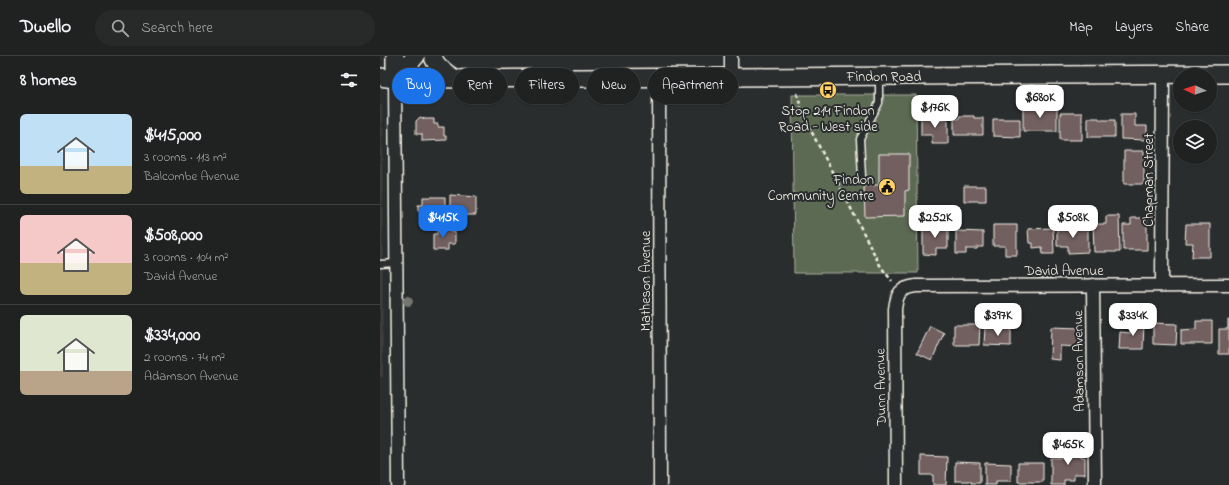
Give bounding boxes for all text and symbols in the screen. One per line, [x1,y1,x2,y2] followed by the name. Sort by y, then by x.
[95,10,375,46] search box
[20,14,71,41] text: Dwello
[109,17,131,39] icon: search
[141,17,213,39] text: Search here
[1069,17,1093,38] text: Map
[1115,17,1153,38] text: Layers
[1175,17,1209,38] text: Share
[846,67,921,88] street label: Findon Road
[20,68,77,93] text: 8 homes
[392,68,445,104] chip: Buy
[453,68,507,104] chip: Rent
[515,68,579,104] chip: Filters
[587,68,640,104] chip: New
[648,68,738,104] chip: Apartment
[1173,68,1217,112] north arrow
[1173,68,1217,164] map controls
[338,69,360,91] icon: filters
[818,80,838,100] bus stop icon: Stop 214 Findon Road - West side
[1012,85,1068,119] pin: $680K
[1025,88,1055,107] text: $680K
[907,95,963,129] pin: $176K
[920,98,950,117] text: $176K
[779,101,878,138] place label: Stop 214 Findon Road - West side
[1173,120,1217,164] button: layers
[144,123,201,148] text: $415,000
[52,130,100,178] icon: home
[1139,133,1160,227] street label: Chapman Street
[144,148,227,167] text: 3 rooms · 113 m²
[144,167,239,186] text: Balcombe Avenue
[768,170,875,208] place label: Findon Community Centre
[877,177,897,197] public building icon: Findon Community Centre
[415,205,471,239] pin: $415K
[907,205,963,239] pin: $252K
[1045,205,1101,239] pin: $508K
[427,208,459,227] text: $415K
[918,208,952,227] text: $252K
[1057,208,1089,227] text: $508K
[144,223,203,248] text: $508,000
[636,230,657,331] street label: Matheson Avenue
[52,231,100,279] icon: home
[144,248,228,267] text: 3 rooms · 104 m²
[1024,261,1104,282] street label: David Avenue
[144,267,217,286] text: David Avenue
[970,303,1026,337] pin: $397K
[1105,303,1161,337] pin: $334K
[984,306,1012,325] text: $397K
[1118,306,1148,325] text: $334K
[1068,309,1091,412] street label: Adamson Avenue
[144,323,200,348] text: $334,000
[52,331,100,379] icon: home
[870,347,893,427] street label: Dunn Avenue
[144,348,225,367] text: 2 rooms · 74 m²
[144,367,238,386] text: Adamson Avenue
[1040,432,1096,466] pin: $465K
[1052,435,1084,454] text: $465K

